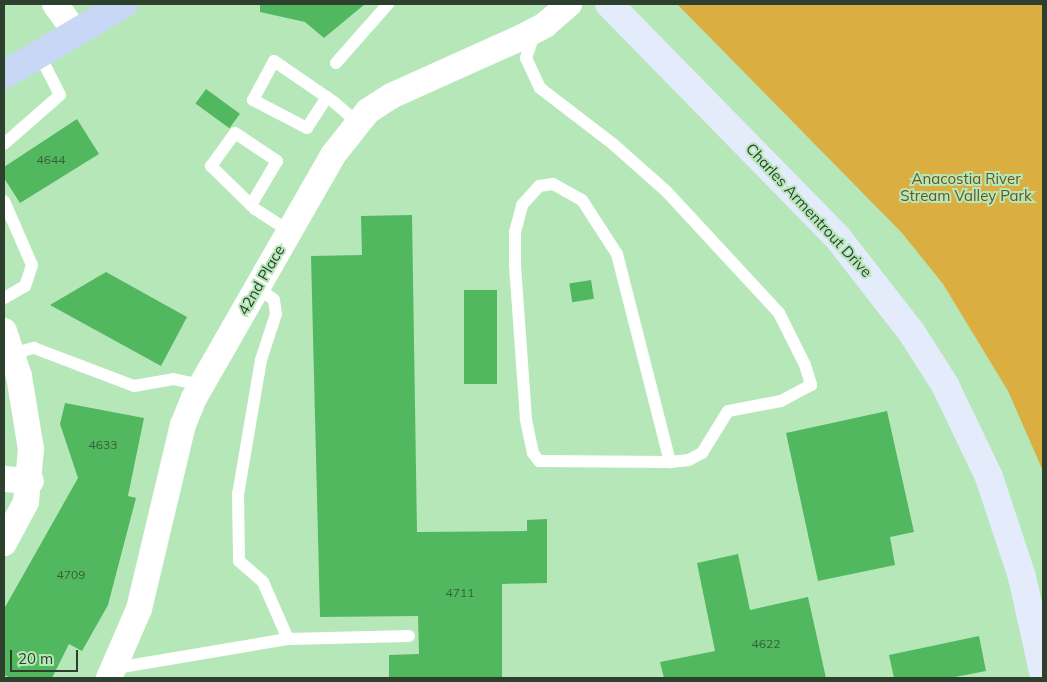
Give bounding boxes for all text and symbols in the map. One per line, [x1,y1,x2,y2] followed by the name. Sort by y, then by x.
[742,139,876,281] street label: Charles Armentrout Drive
[37,153,65,167] house number: 4644
[900,169,1032,204] park label: Anacostia River Stream Valley Park
[234,242,288,318] street label: 42nd Place
[89,438,117,452] house number: 4633
[57,568,85,582] house number: 4709
[446,586,474,600] house number: 4711
[752,637,780,651] house number: 4622
[12,640,80,672] scale bar
[18,649,53,668] text: 20 m

